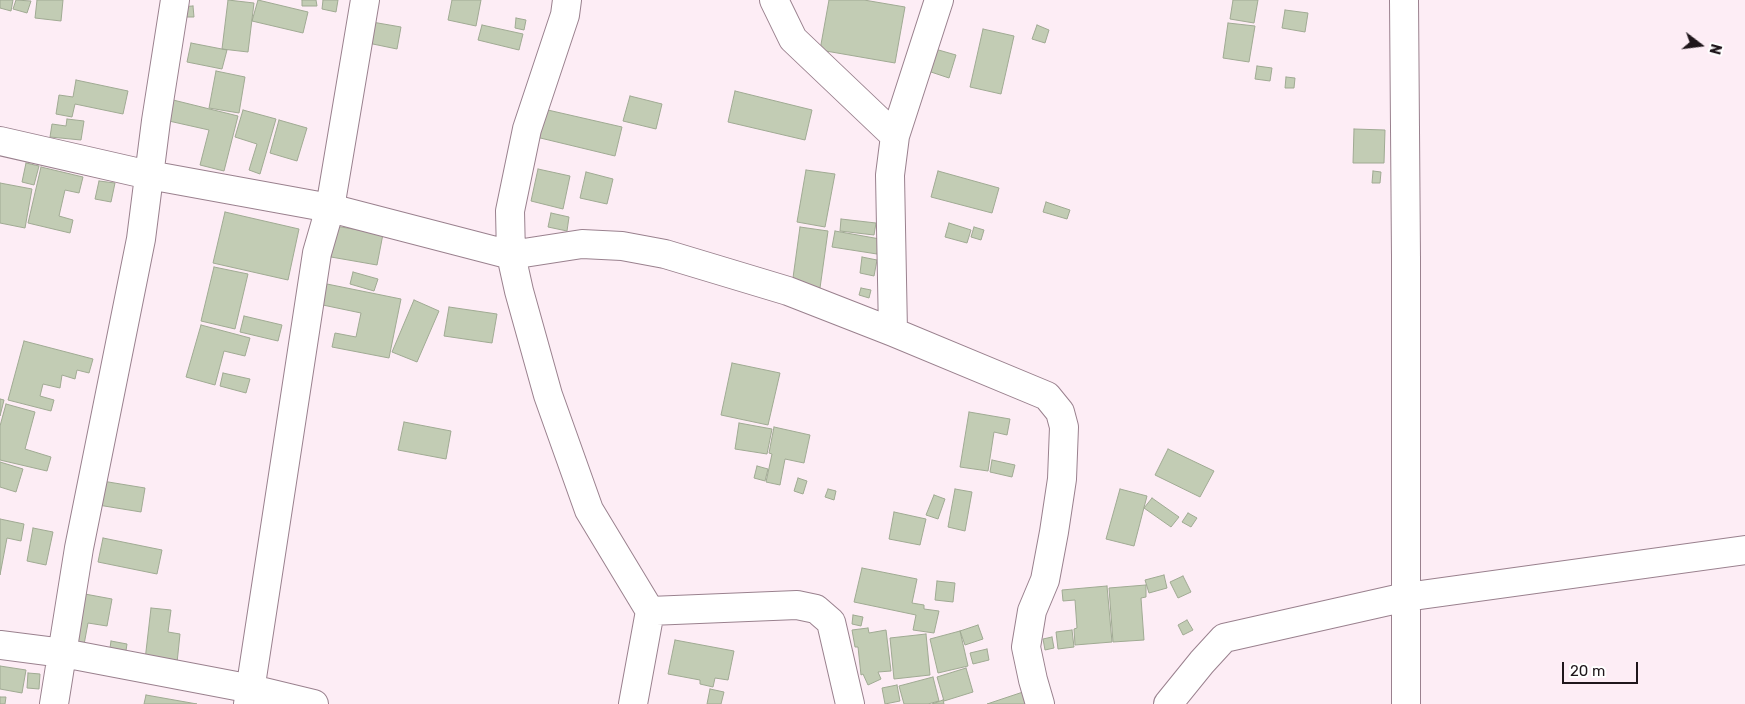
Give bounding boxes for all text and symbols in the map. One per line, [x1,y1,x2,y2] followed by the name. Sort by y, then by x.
[1675,20,1725,70] north arrow
[1705,42,1724,56] text: N
[1565,652,1641,684] scale bar
[1570,662,1605,680] text: 20 m

